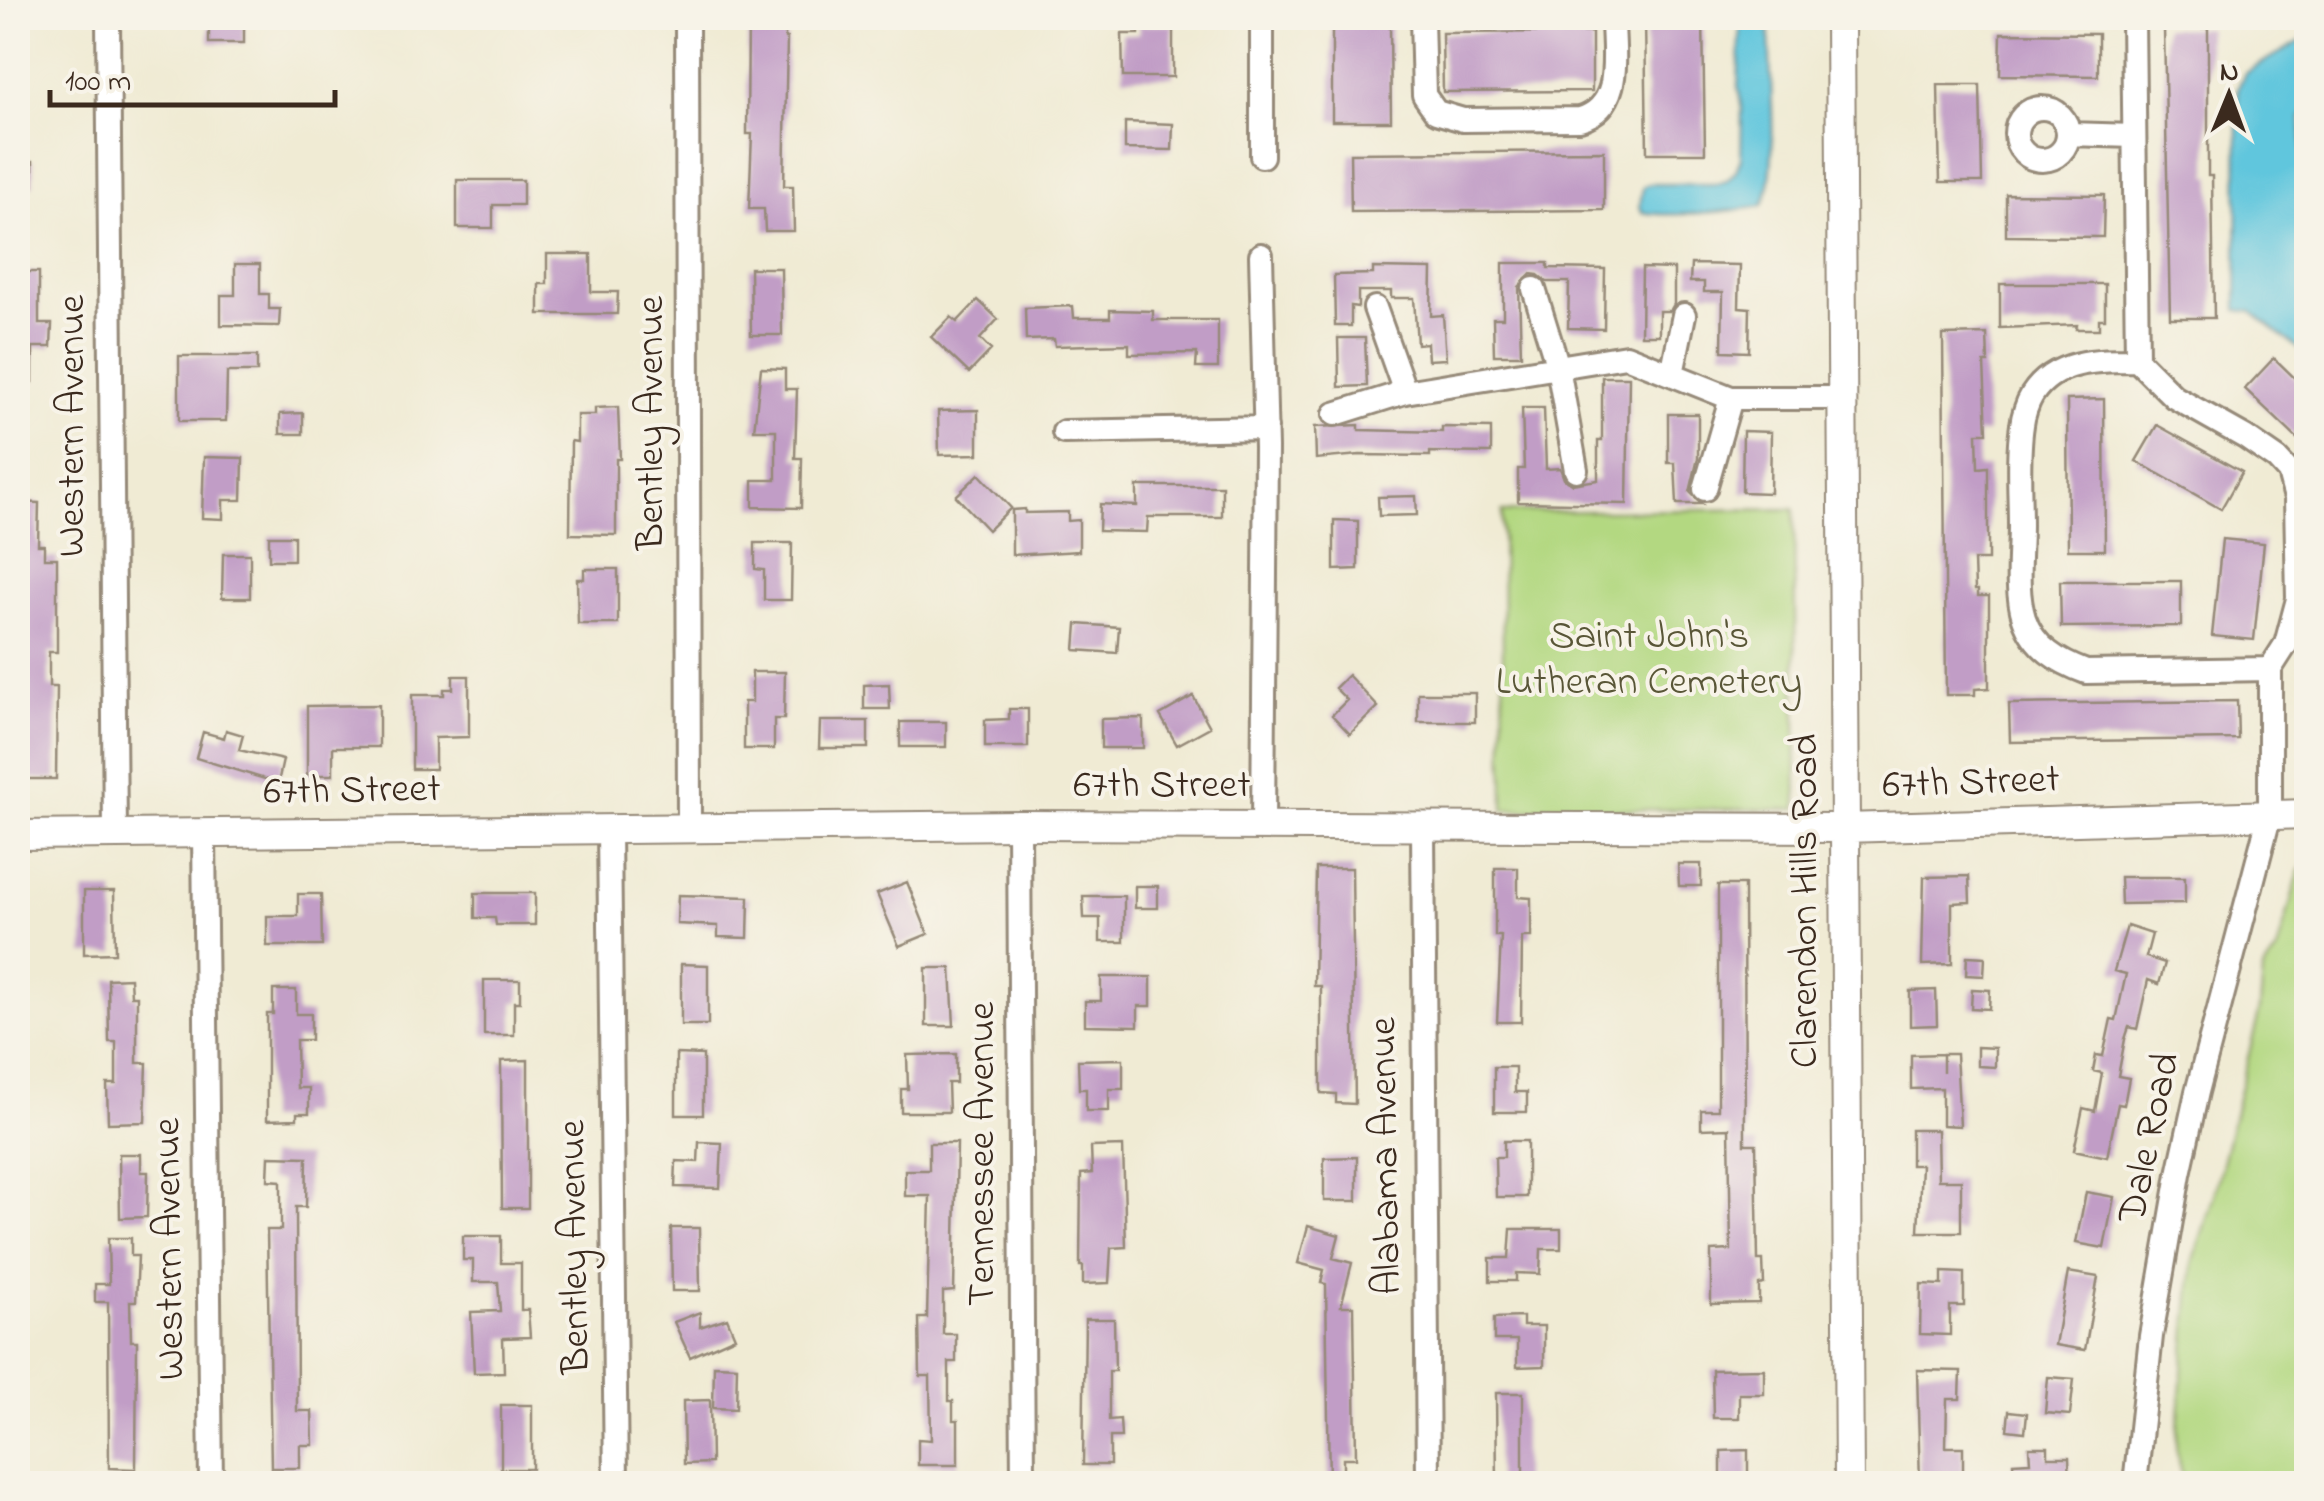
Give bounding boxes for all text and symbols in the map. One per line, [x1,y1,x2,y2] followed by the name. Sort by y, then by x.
[50,45,335,107] scale bar
[2179,45,2279,145] north arrow
[2220,53,2239,94] text: N
[65,61,131,105] text: 100 m
[44,295,103,557] street label: Western Avenue
[623,296,682,551] street label: Bentley Avenue
[1496,608,1802,713] park label: Saint John's Lutheran Cemetery
[1777,734,1836,1068] street label: Clarendon Hills Road
[1881,751,2061,817] street label: 67th Street
[1073,757,1251,816] street label: 67th Street
[263,761,441,823] street label: 67th Street
[954,1002,1013,1306] street label: Tennessee Avenue
[1355,1016,1419,1295] street label: Alabama Avenue
[2104,1047,2198,1230] street label: Dale Road
[139,1117,203,1381] street label: Western Avenue
[544,1119,608,1376] street label: Bentley Avenue

